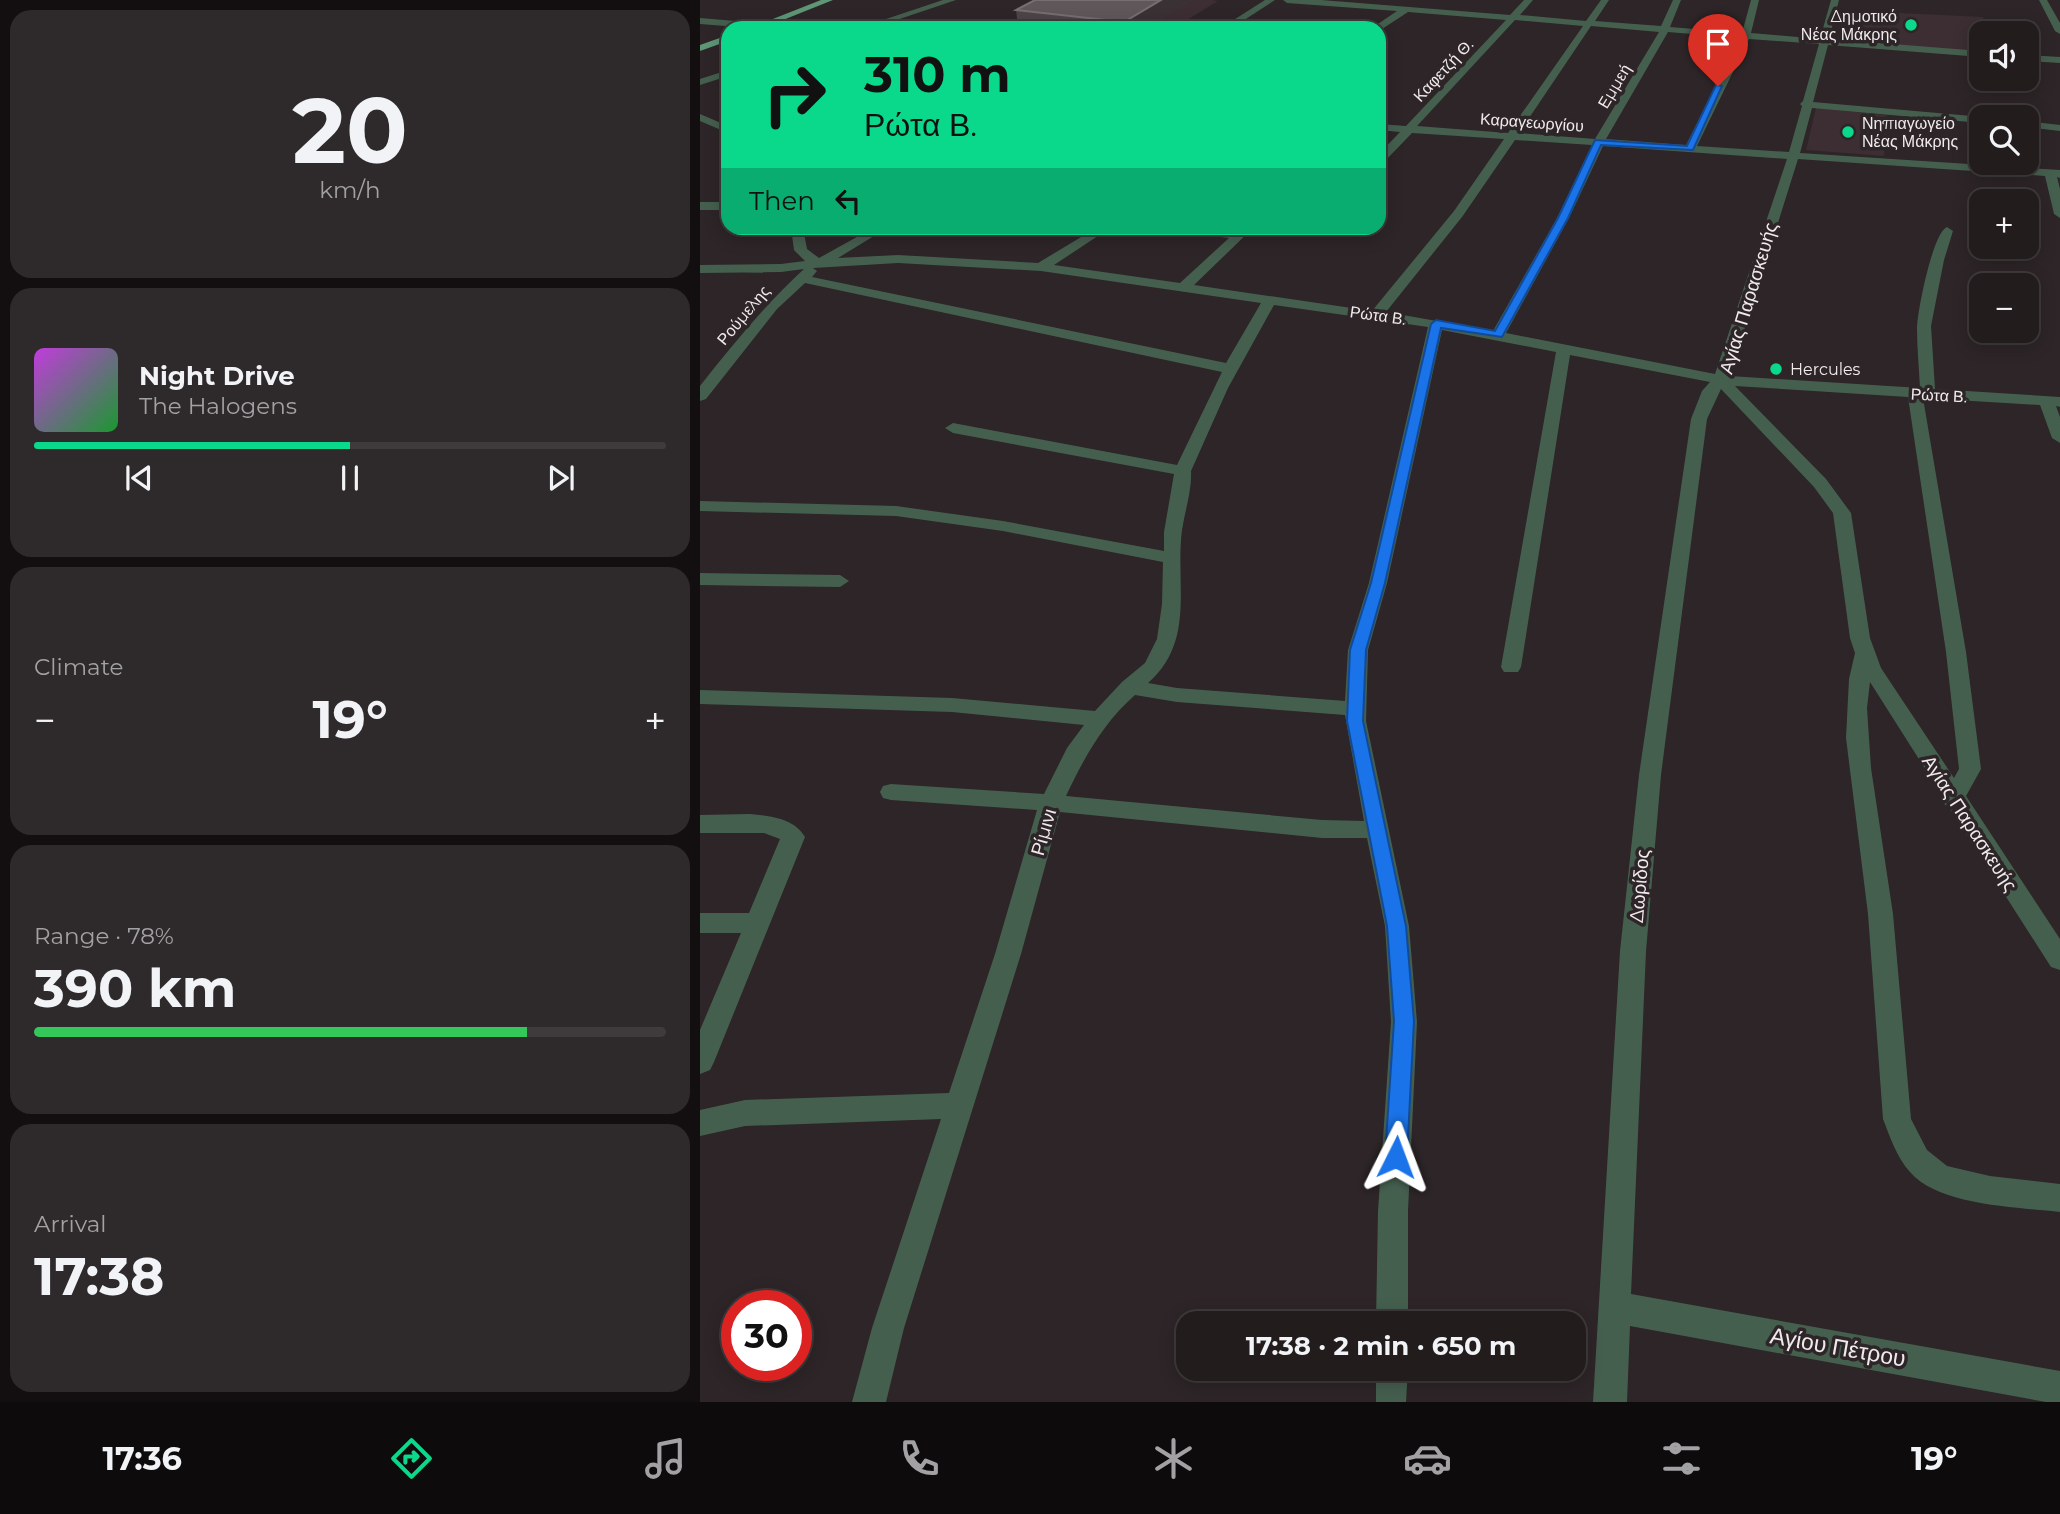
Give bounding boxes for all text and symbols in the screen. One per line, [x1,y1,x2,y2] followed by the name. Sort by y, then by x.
[1801,7,1897,44] place label: Δημοτικό Νέας Μάκρης
[1688,14,1748,86] pin
[1903,17,1919,33] marker: Δημοτικό Νέας Μάκρης
[1969,21,2039,343] map controls
[1969,21,2039,91] button: sound
[1699,25,1737,63] icon: arrive
[1409,35,1477,106] street label: Καφετζή Θ.
[864,45,1011,104] text: 310 m
[749,49,840,140] icon: right
[1594,61,1635,112] street label: Εμμεή
[292,75,408,186] text: 20
[864,105,977,144] text: Ρώτα Β.
[1969,105,2039,175] button: search
[1479,109,1585,136] street label: Καραγεωργίου
[1862,114,1958,151] place label: Νηπιαγωγείο Νέας Μάκρης
[1840,124,1856,140] marker: Νηπιαγωγείο Νέας Μάκρης
[319,176,381,204] text: km/h
[829,182,867,220] icon: left
[749,185,815,217] text: Then
[1969,189,2039,259] button: +
[1714,219,1782,377] street label: Αγίας Παρασκευής
[1969,273,2039,343] button: −
[713,282,774,349] street label: Ρούμελης
[1349,302,1407,329] street label: Ρώτα Β.
[139,360,295,392] text: Night Drive
[1790,360,1861,379] place label: Hercules
[1768,361,1784,377] marker: Hercules
[1910,385,1968,406] street label: Ρώτα Β.
[139,392,297,420] text: The Halogens
[120,459,158,497] icon: previous
[331,459,369,497] icon: pause
[542,459,580,497] icon: next
[34,653,123,681] text: Climate
[312,688,388,751] text: 19°
[34,697,56,744] text: −
[644,697,666,744] text: +
[1917,751,2022,896] street label: Αγίας Παρασκευής
[1026,806,1061,858] street label: Ρίμινι
[1625,848,1654,924] street label: Δωρίδος
[34,922,174,950] text: Range · 78%
[34,957,236,1020] text: 390 km
[1359,1120,1433,1194] position arrow
[34,1210,107,1238] text: Arrival
[34,1245,164,1308] text: 17:38
[721,1290,812,1381] speed limit sign: 30
[1768,1321,1908,1373] street label: Αγίου Πέτρου
[1246,1330,1516,1362] text: 17:38 · 2 min · 650 m
[387,1434,436,1483] icon: directions
[641,1434,690,1483] icon: music
[895,1434,944,1483] icon: phone
[1149,1434,1198,1483] icon: climate
[1403,1434,1452,1483] icon: car
[1657,1434,1706,1483] icon: filters
[103,1439,182,1478] text: 17:36
[1911,1439,1957,1478] text: 19°

